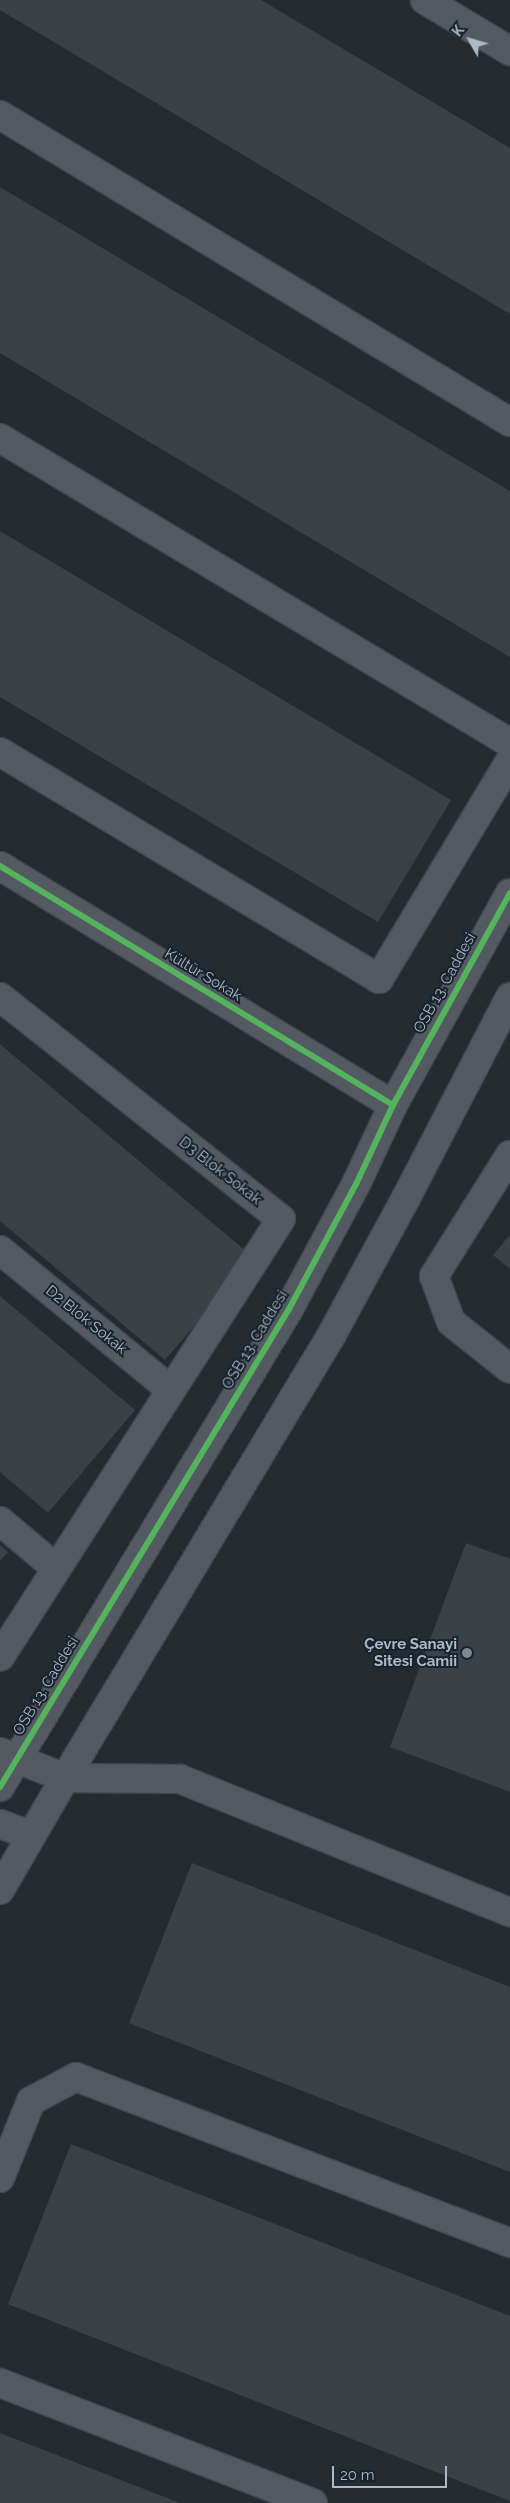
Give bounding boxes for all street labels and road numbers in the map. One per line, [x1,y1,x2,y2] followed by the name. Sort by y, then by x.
[410,930,480,1036] street label: OSB 13. Caddesi
[161,945,245,1005] street label: Kültür Sokak
[175,1133,265,1209] street label: D3 Blok Sokak
[42,1282,130,1358] street label: D2 Blok Sokak
[219,1287,291,1393] street label: OSB 13. Caddesi
[10,1633,82,1739] street label: OSB 13. Caddesi

